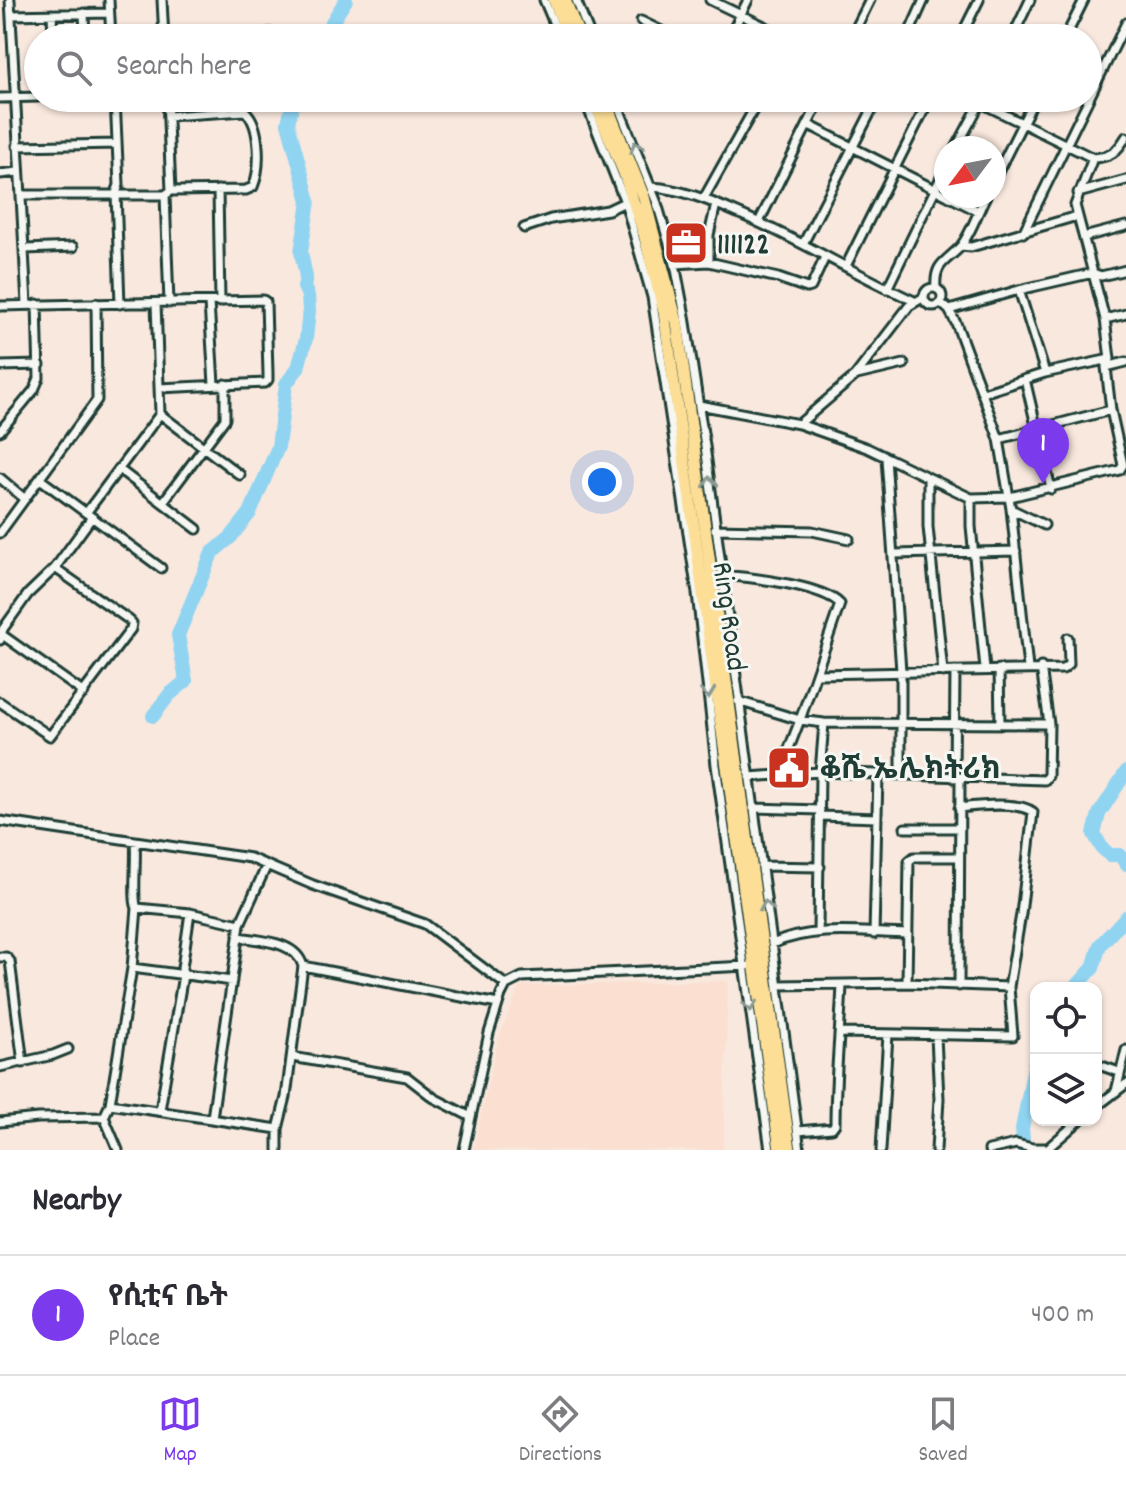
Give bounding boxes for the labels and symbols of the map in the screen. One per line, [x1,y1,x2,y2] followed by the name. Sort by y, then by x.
[934,136,1006,208] north arrow
[629,141,646,155] one-way arrow
[662,219,710,267] office icon: 111122
[717,226,770,269] place label: 111122
[1017,418,1069,484] pin: 1
[582,462,622,502] your location
[701,475,718,488] one-way arrow
[698,559,755,674] street label: Ring Road
[699,686,716,699] one-way arrow
[765,744,813,792] public building icon: ቆሼ ኤሌክትሪክ
[820,751,1001,794] place label: ቆሼ ኤሌክትሪክ
[758,899,775,912] one-way arrow
[741,999,758,1012] one-way arrow

